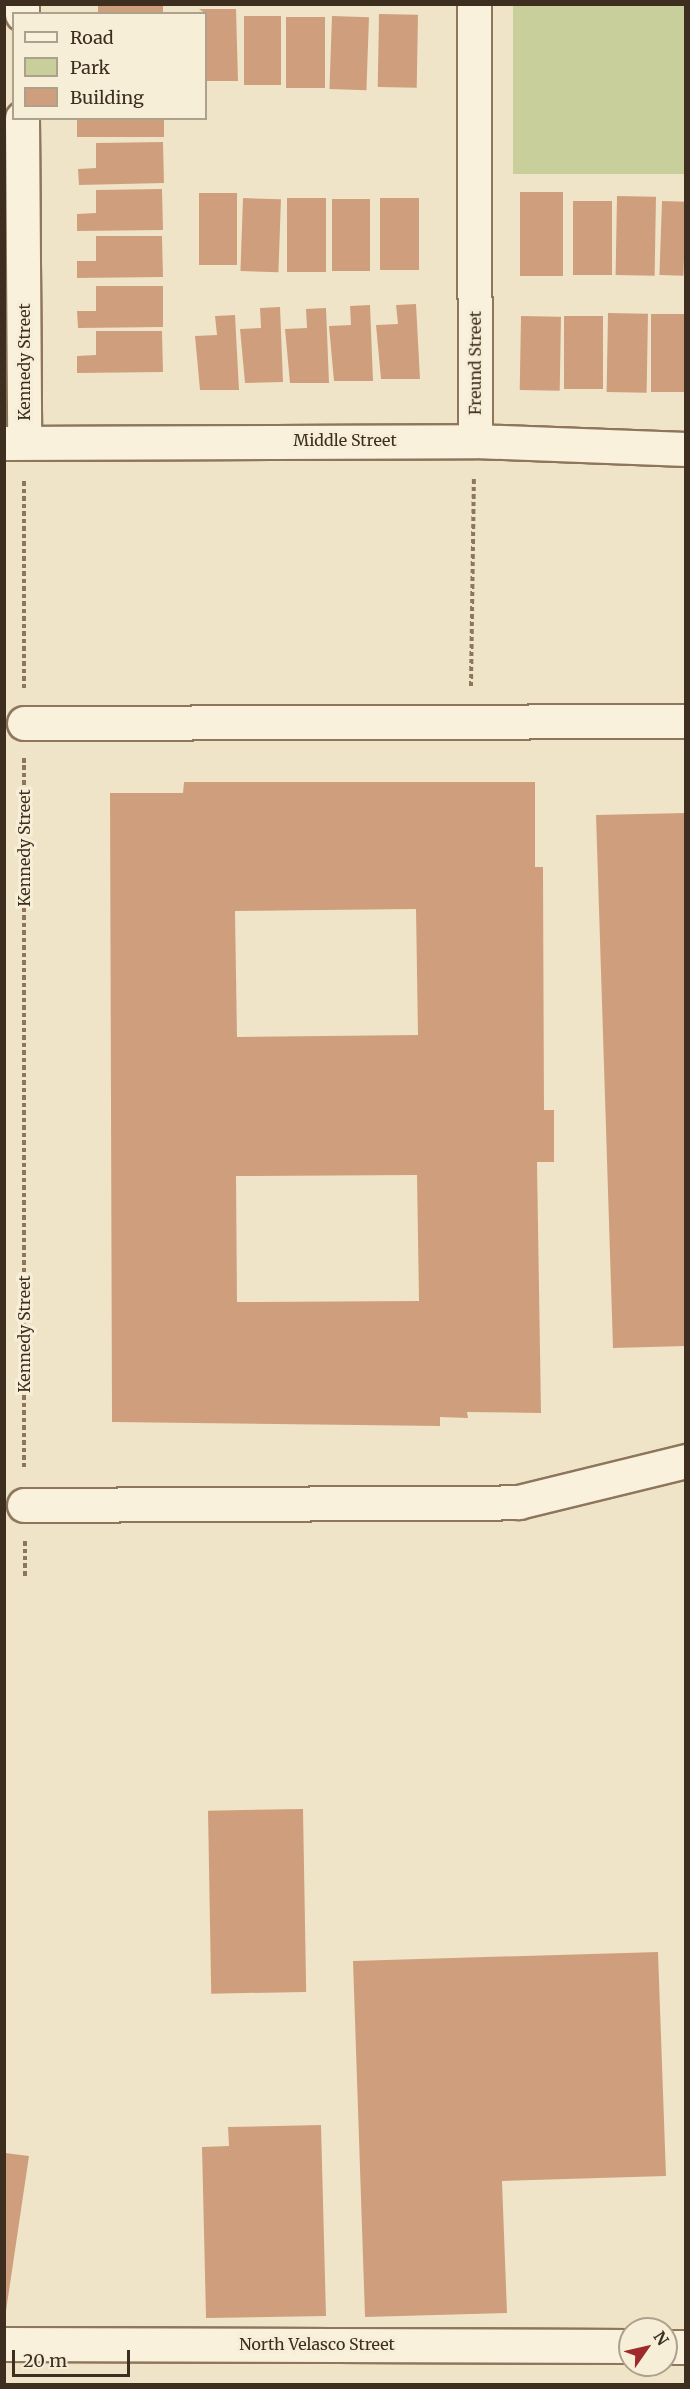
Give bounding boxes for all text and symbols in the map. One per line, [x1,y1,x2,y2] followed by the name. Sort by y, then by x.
[12,12,207,120] legend
[70,26,114,49] text: Road
[70,56,110,79] text: Park
[70,86,144,109] text: Building
[14,303,34,421] street label: Kennedy Street
[465,311,485,415] street label: Freund Street
[293,430,397,450] street label: Middle Street
[14,789,34,907] street label: Kennedy Street
[14,1275,34,1393] street label: Kennedy Street
[618,2317,678,2377] north arrow
[649,2327,673,2349] text: N
[239,2334,395,2354] street label: North Velasco Street
[15,2338,134,2376] scale bar
[23,2349,67,2372] text: 20 m

